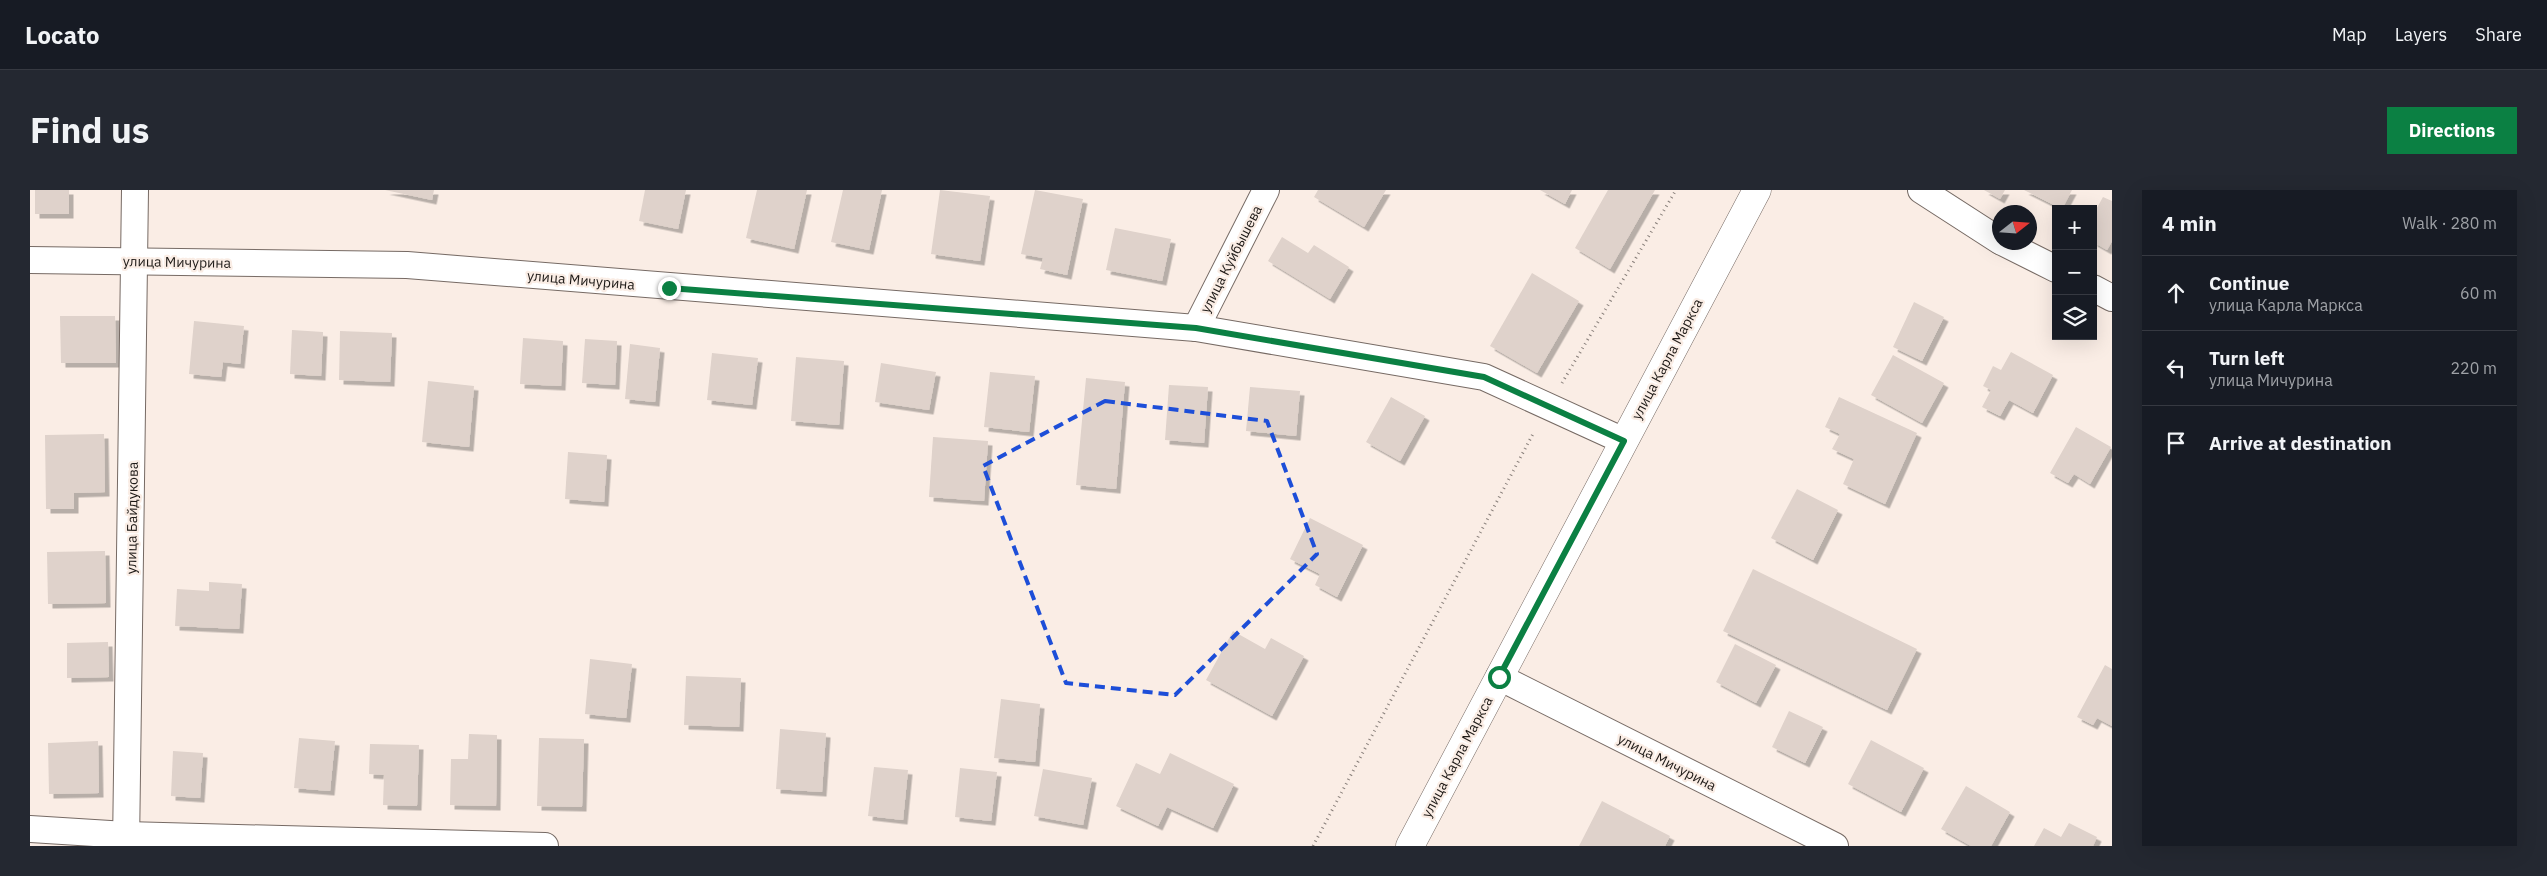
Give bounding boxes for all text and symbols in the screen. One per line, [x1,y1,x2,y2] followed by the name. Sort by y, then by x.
[25,19,100,51] text: Locato
[2332,23,2367,46] text: Map
[2395,23,2447,46] text: Layers
[2475,23,2522,46] text: Share
[30,107,149,153] text: Find us
[2387,107,2517,154] button: Directions
[1196,202,1266,316] street label: улица Куйбышева
[1992,205,2037,250] north arrow
[2052,205,2097,340] map controls
[2052,205,2097,250] button: +
[2162,209,2217,237] text: 4 min
[2402,213,2497,233] text: Walk · 280 m
[2052,250,2097,295] button: −
[123,252,232,272] street label: улица Мичурина
[526,266,636,294] street label: улица Мичурина
[2209,271,2289,295] text: Continue
[658,277,681,300] route end
[2162,279,2190,307] icon: ahead
[2460,283,2497,303] text: 60 m
[1627,295,1707,423] street label: улица Карла Маркса
[2052,295,2097,340] button: layers
[2209,295,2363,315] text: улица Карла Маркса
[2209,346,2285,370] text: Turn left
[2162,354,2190,382] icon: left
[2450,358,2497,378] text: 220 m
[2209,370,2333,390] text: улица Мичурина
[2162,429,2190,457] icon: arrive
[2209,431,2392,455] text: Arrive at destination
[122,461,142,574] street label: улица Байдукова
[1488,666,1511,689] route start
[1417,693,1497,821] street label: улица Карла Маркса
[1615,729,1720,795] street label: улица Мичурина

